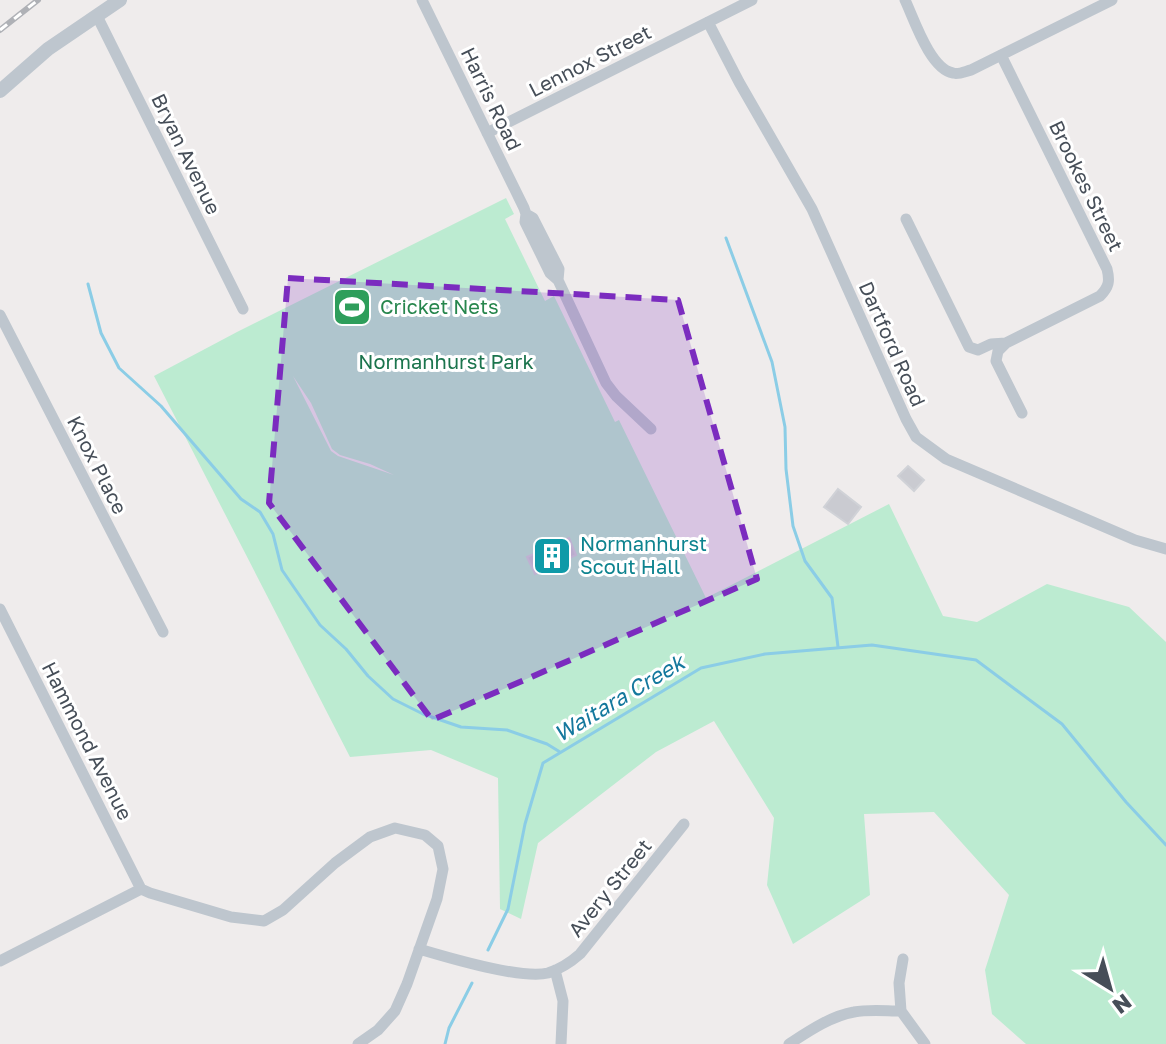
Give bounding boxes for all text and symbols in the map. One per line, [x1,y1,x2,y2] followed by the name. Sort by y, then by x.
[524,19,655,101] street label: Lennox Street
[457,43,527,154] street label: Harris Road
[147,89,227,218] street label: Bryan Avenue
[1045,116,1129,255] street label: Brookes Street
[855,277,931,410] street label: Dartford Road
[331,286,373,328] sports icon: Cricket Nets
[380,294,499,318] place label: Cricket Nets
[358,349,534,373] park label: Normanhurst Park
[63,411,133,518] street label: Knox Place
[580,531,707,578] place label: Normanhurst Scout Hall
[531,535,573,577] building icon: Normanhurst Scout Hall
[549,647,691,747] water label: Waitara Creek
[38,658,138,824] street label: Hammond Avenue
[563,834,656,941] street label: Avery Street
[1070,948,1150,1028] north arrow
[1108,989,1137,1020] text: N

